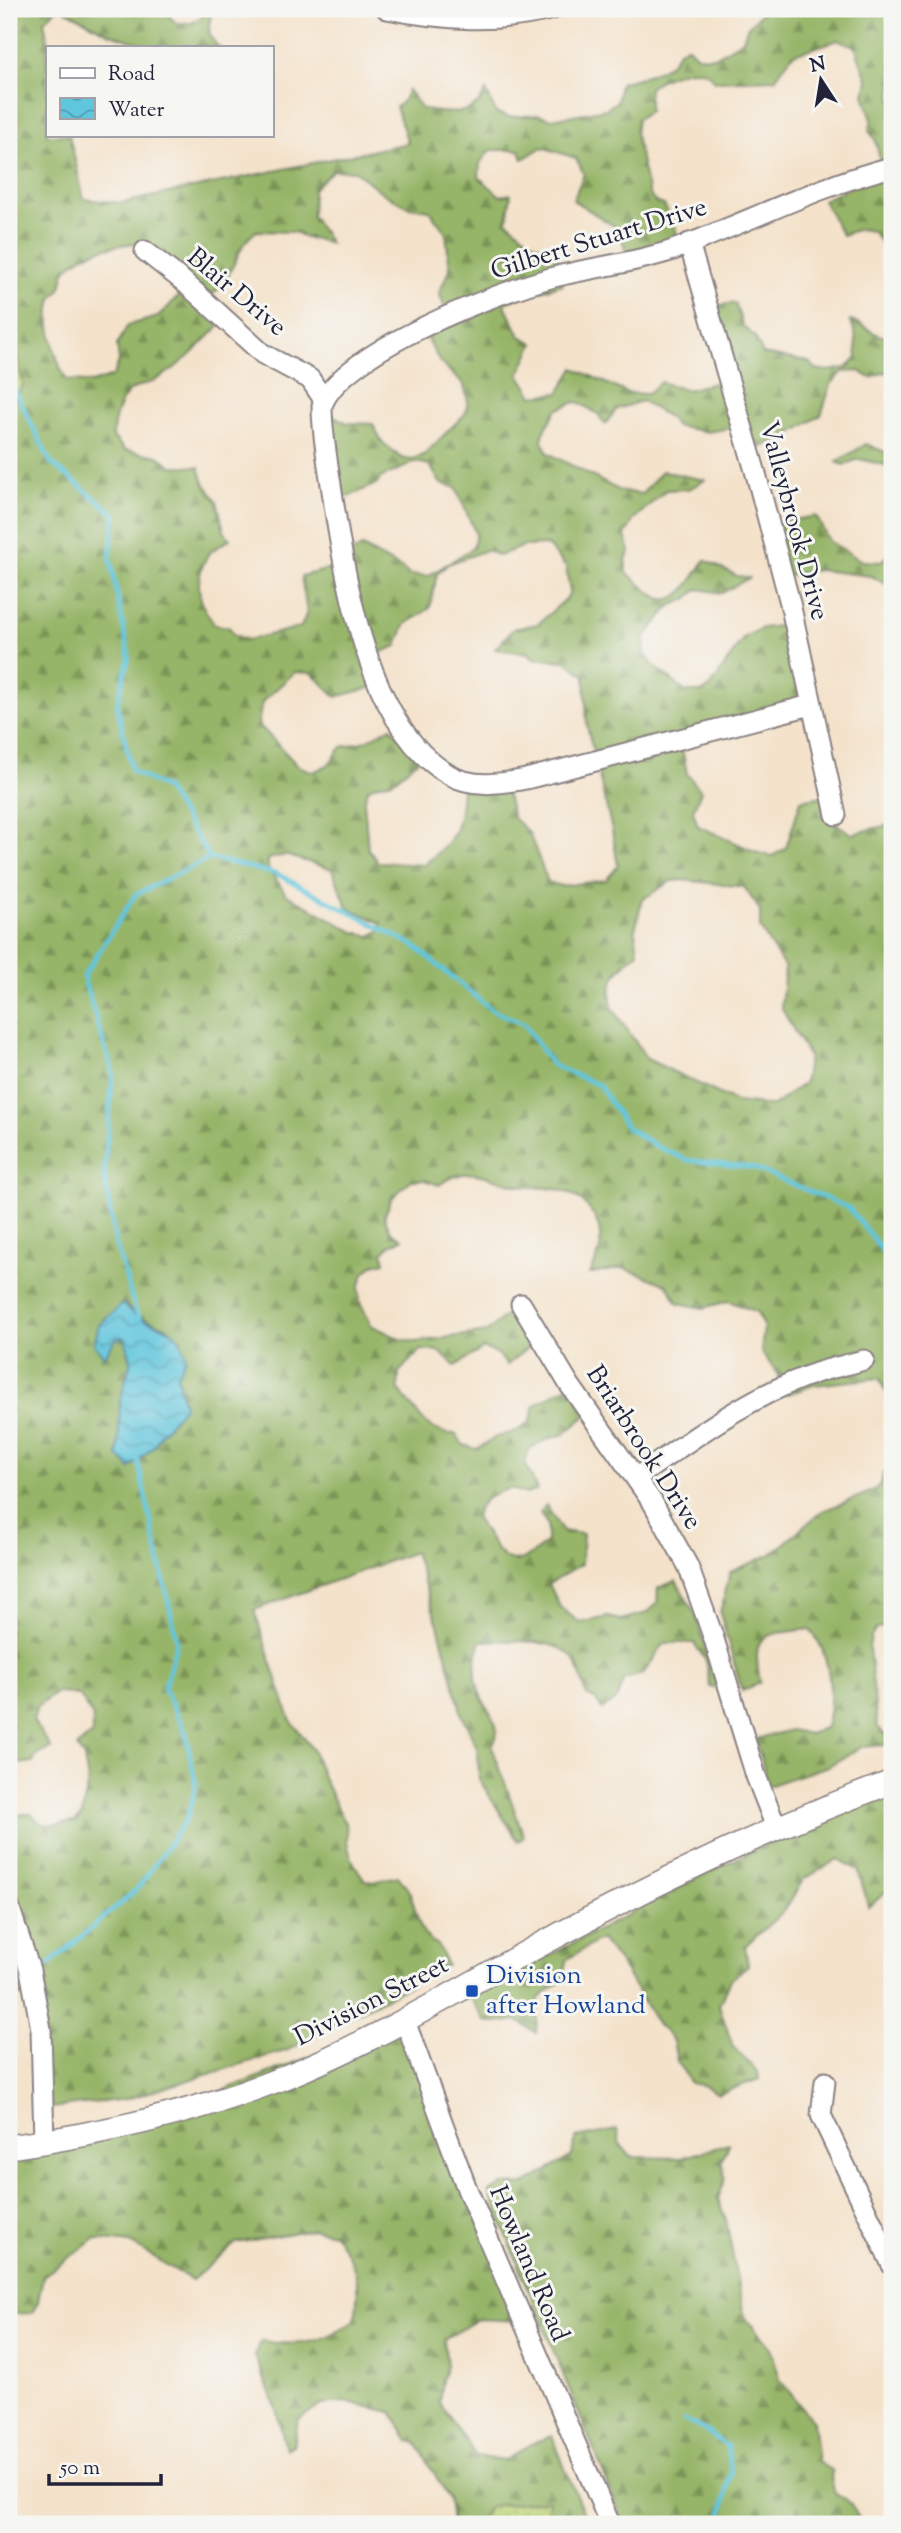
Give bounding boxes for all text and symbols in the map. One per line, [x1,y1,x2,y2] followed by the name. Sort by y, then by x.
[46,46,273,136] legend
[786,46,856,116] north arrow
[808,51,828,81] text: N
[108,60,155,90] text: Road
[108,96,165,126] text: Water
[486,190,712,290] street label: Gilbert Stuart Drive
[178,240,294,346] street label: Blair Drive
[749,417,837,625] street label: Valleybrook Drive
[576,1359,710,1537] street label: Briarbrook Drive
[289,1947,456,2057] street label: Division Street
[486,1958,646,2025] place label: Division after Howland
[464,1983,480,1999] marker: Division after Howland
[478,2180,578,2348] street label: Howland Road
[49,2442,161,2486] scale bar
[59,2454,100,2484] text: 50 m

